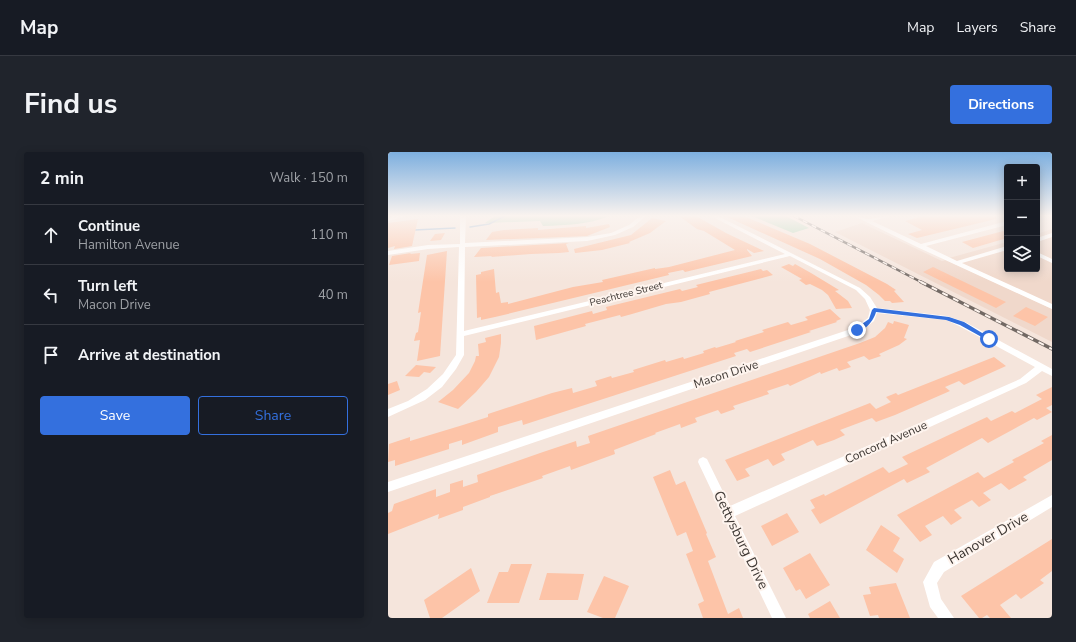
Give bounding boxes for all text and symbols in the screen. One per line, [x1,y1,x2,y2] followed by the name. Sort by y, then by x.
[20,15,58,41] text: Map
[907,18,934,37] text: Map
[956,18,998,37] text: Layers
[1020,18,1056,37] text: Share
[24,85,118,123] text: Find us
[950,85,1052,124] button: Directions
[1004,164,1040,272] map controls
[1004,164,1040,200] button: +
[40,167,84,190] text: 2 min
[270,169,348,187] text: Walk · 150 m
[1004,200,1040,236] button: −
[78,216,140,236] text: Continue
[40,224,62,246] icon: ahead
[310,226,348,244] text: 110 m
[78,236,179,254] text: Hamilton Avenue
[1004,236,1040,272] button: layers
[78,276,137,296] text: Turn left
[588,278,664,310] street label: Peachtree Street
[40,284,62,306] icon: left
[318,286,348,304] text: 40 m
[78,296,151,314] text: Macon Drive
[848,321,866,339] route end
[980,330,998,348] route start
[40,344,62,366] icon: arrive
[78,345,221,365] text: Arrive at destination
[692,356,760,392] street label: Macon Drive
[40,396,190,435] button: Save
[198,396,348,435] button: Share
[842,417,930,467] street label: Concord Avenue
[709,488,773,592] street label: Gettysburg Drive
[944,507,1032,569] street label: Hanover Drive

